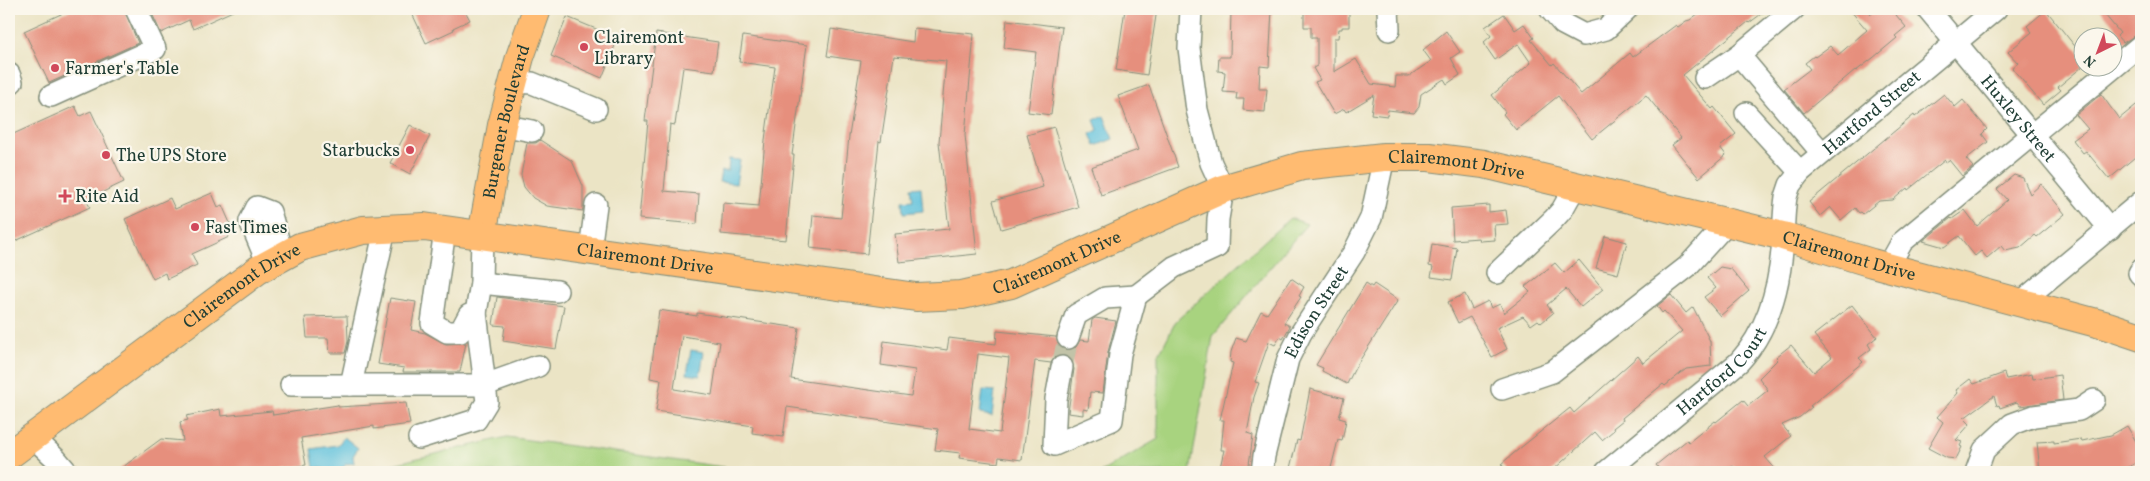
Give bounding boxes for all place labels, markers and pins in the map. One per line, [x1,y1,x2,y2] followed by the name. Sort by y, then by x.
[594,26,684,72] place label: Clairemont Library
[578,41,590,53] marker: Clairemont Library
[65,57,179,82] place label: Farmer's Table
[49,62,61,74] marker: Farmer's Table
[322,139,400,164] place label: Starbucks
[116,144,227,169] place label: The UPS Store
[404,144,416,156] marker: Starbucks
[100,149,112,161] marker: The UPS Store
[75,185,139,210] place label: Rite Aid
[59,190,71,202] marker: Rite Aid
[205,216,287,241] place label: Fast Times
[189,221,201,233] marker: Fast Times

